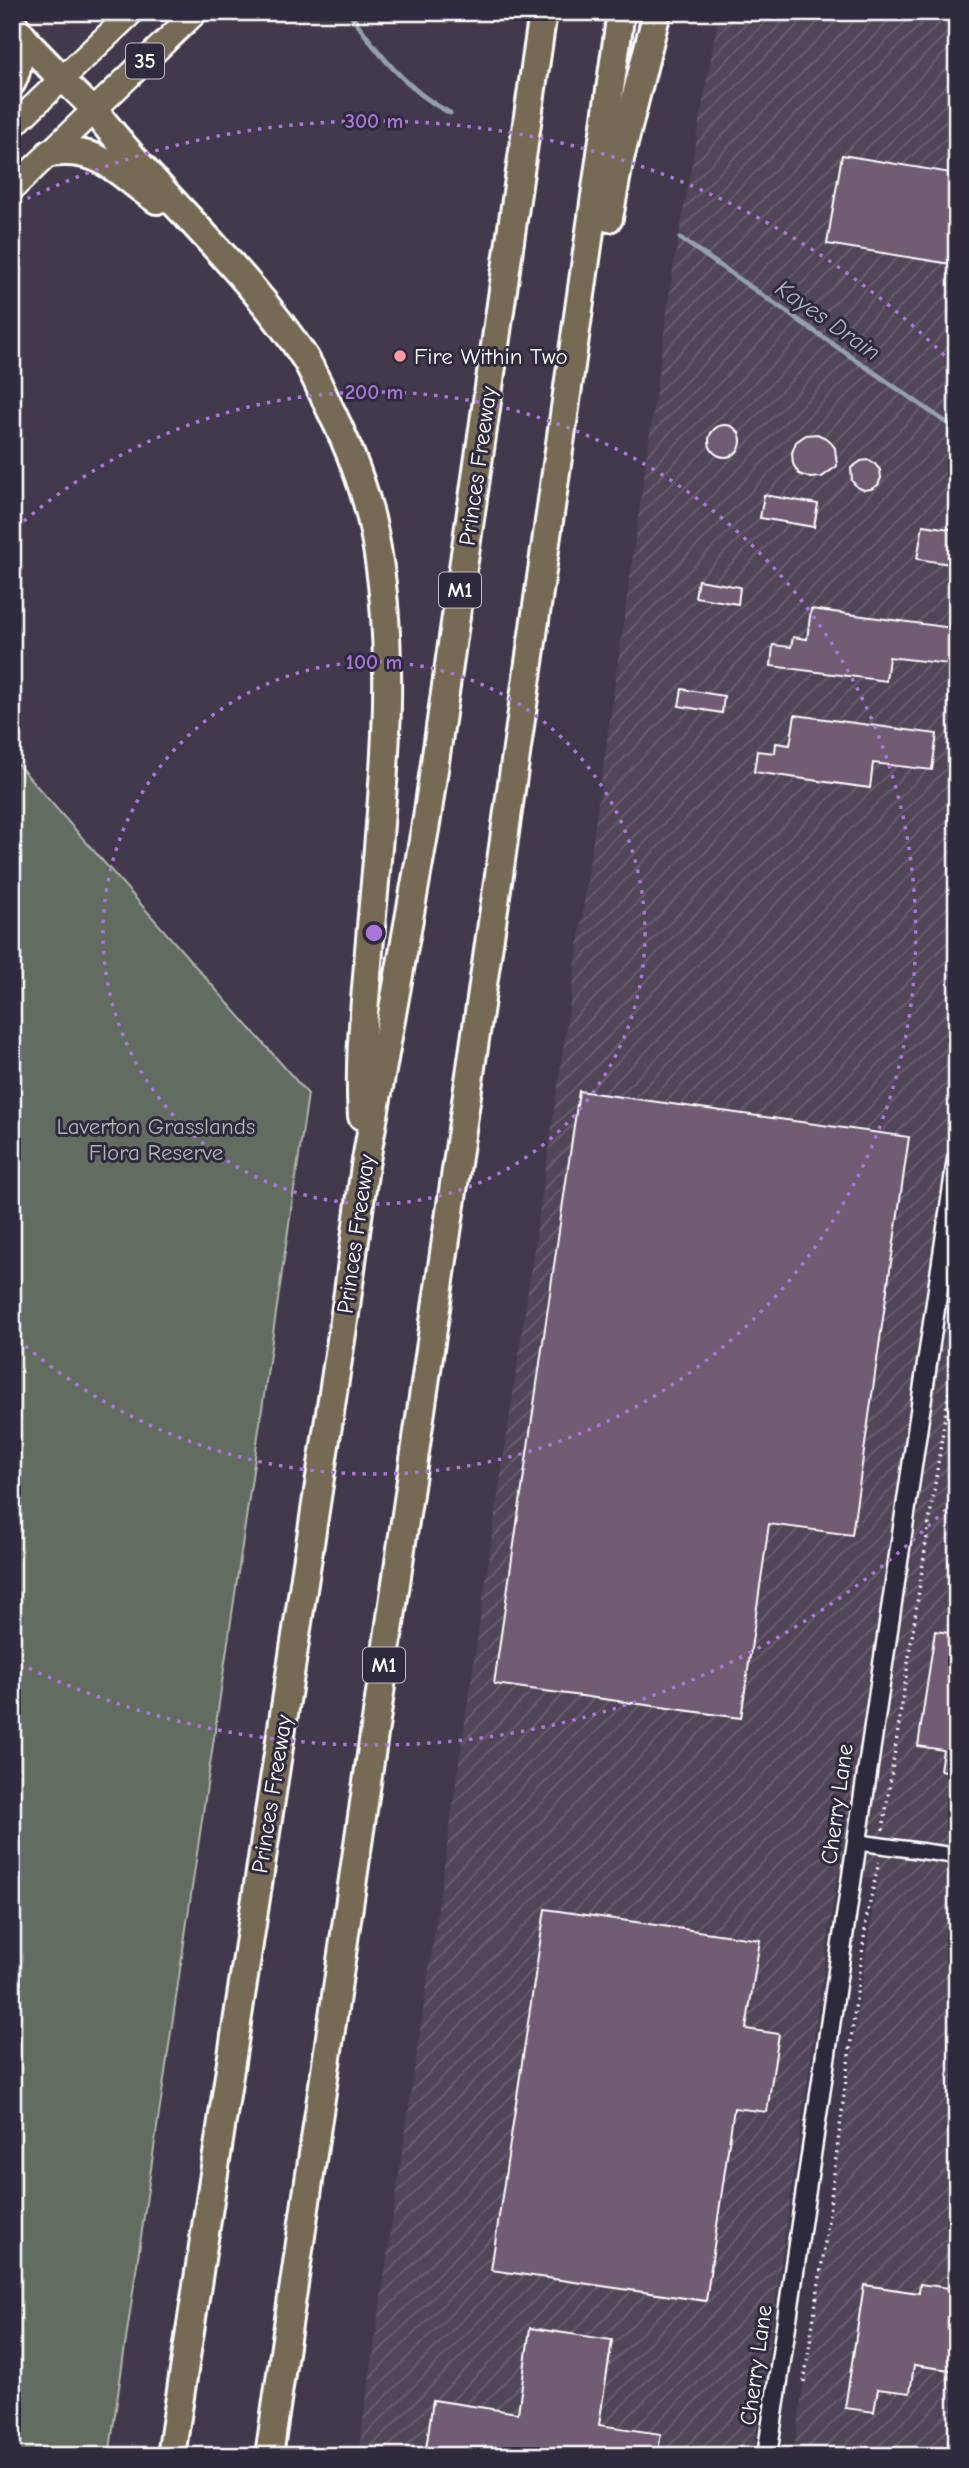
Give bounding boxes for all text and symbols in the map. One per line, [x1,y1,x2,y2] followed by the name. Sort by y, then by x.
[126,43,164,78] road number: 35
[345,109,403,133] text: 300 m
[770,274,886,366] water label: Kayes Drain
[414,343,568,370] place label: Fire Within Two
[392,348,408,364] marker: Fire Within Two
[345,380,403,404] text: 200 m
[453,384,503,547] street label: Princes Freeway
[439,572,481,608] road number: M1
[346,650,402,674] text: 100 m
[362,921,386,945] centre of rings
[57,1113,255,1166] park label: Laverton Grasslands Flora Reserve
[331,1152,381,1315] street label: Princes Freeway
[363,1648,405,1682] road number: M1
[246,1712,298,1875] street label: Princes Freeway
[815,1742,859,1866] street label: Cherry Lane
[734,2303,778,2427] street label: Cherry Lane

